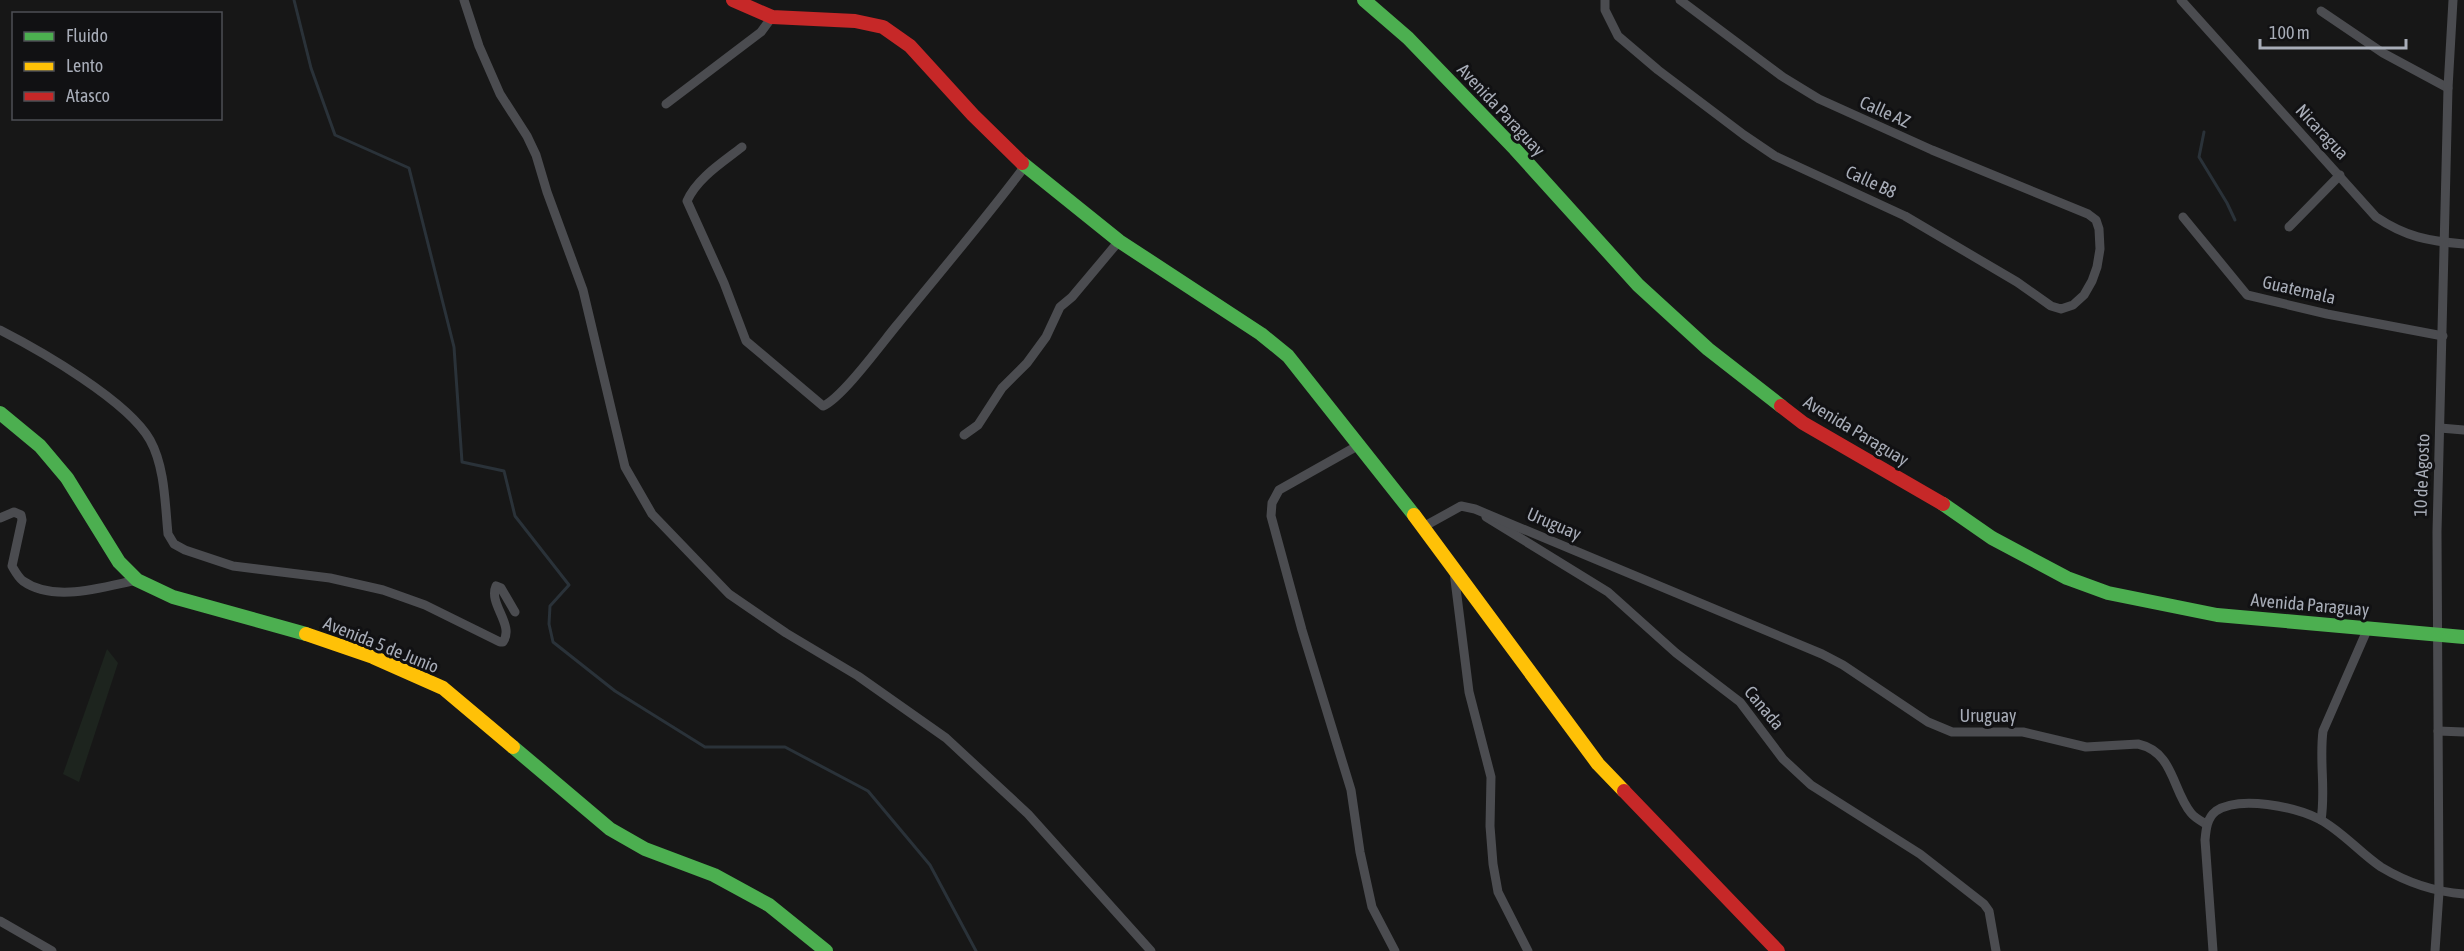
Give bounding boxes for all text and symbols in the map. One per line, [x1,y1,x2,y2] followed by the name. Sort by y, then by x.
[12,12,222,120] legend
[2260,12,2406,50] scale bar
[2269,22,2310,43] text: 100 m
[66,25,108,46] text: Fluido
[66,55,103,76] text: Lento
[1453,59,1550,160] street label: Avenida Paraguay
[66,85,110,106] text: Atasco
[1857,91,1914,132] street label: Calle AZ
[2292,100,2353,164] street label: Nicaragua
[1843,161,1900,202] street label: Calle B8
[2261,271,2338,308] street label: Guatemala
[1800,391,1913,470] street label: Avenida Paraguay
[2410,433,2433,517] street label: 10 de Agosto
[1524,503,1584,544] street label: Uruguay
[2250,589,2370,620] street label: Avenida Paraguay
[321,612,442,677] street label: Avenida 5 de Junio
[1740,682,1789,734] street label: Canada
[1960,705,2016,726] street label: Uruguay

